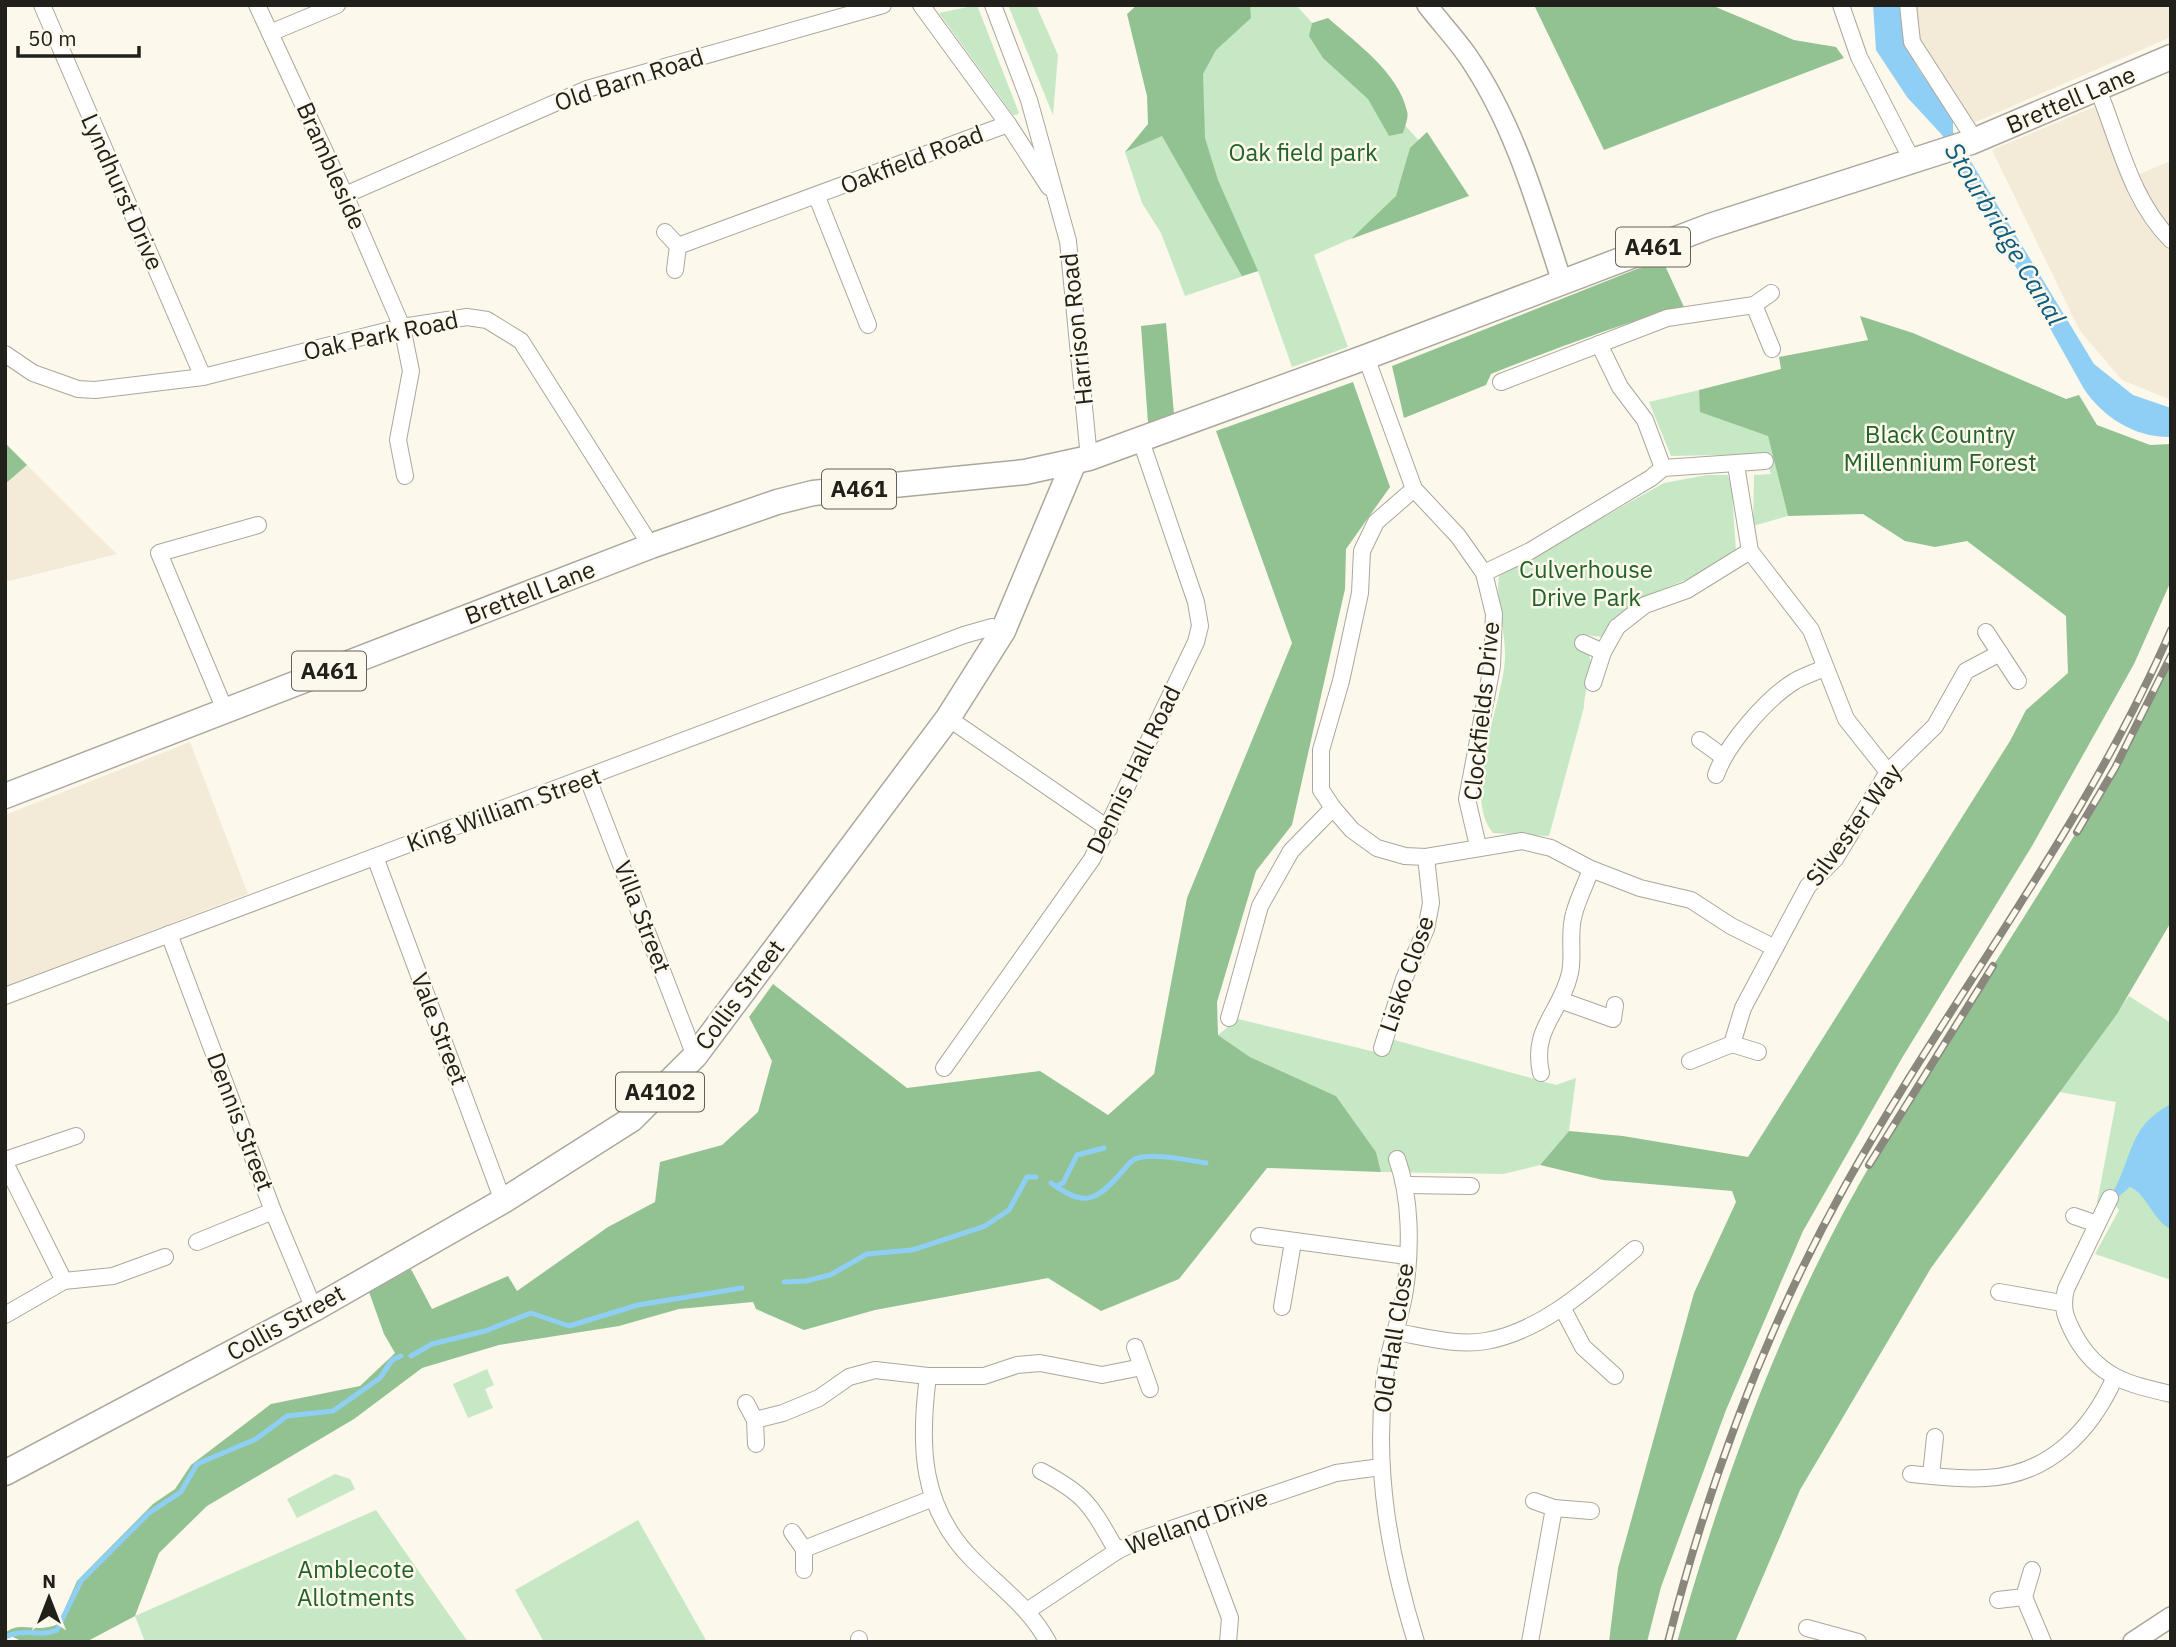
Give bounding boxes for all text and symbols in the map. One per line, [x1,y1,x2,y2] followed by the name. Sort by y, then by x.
[18,14,138,58] scale bar
[28,24,77,52] text: 50 m
[550,40,707,118] street label: Old Barn Road
[2001,57,2140,141] street label: Brettell Lane
[290,97,374,234] street label: Brambleside
[74,108,172,275] street label: Lyndhurst Drive
[836,117,988,201] street label: Oakfield Road
[1228,136,1378,168] park label: Oak field park
[1938,136,2074,331] water label: Stourbridge Canal
[1616,228,1690,266] road number: A461
[1052,251,1100,407] street label: Harrison Road
[300,303,461,367] street label: Oak Park Road
[1843,418,2037,478] park label: Black Country Millennium Forest
[822,470,896,509] road number: A461
[460,552,600,632] street label: Brettell Lane
[1519,553,1653,613] park label: Culverhouse Drive Park
[1456,620,1506,802] street label: Clockfields Drive
[292,652,366,691] road number: A461
[1079,680,1188,859] street label: Dennis Hall Road
[1798,757,1909,892] street label: Silvester Way
[402,759,605,859] street label: King William Street
[607,856,679,977] street label: Villa Street
[1371,911,1441,1036] street label: Lisko Close
[687,933,791,1056] street label: Collis Street
[404,968,476,1089] street label: Vale Street
[200,1048,282,1195] street label: Dennis Street
[616,1072,704,1112] road number: A4102
[1365,1261,1421,1415] street label: Old Hall Close
[221,1277,350,1368] street label: Collis Street
[1121,1481,1272,1562] street label: Welland Drive
[297,1553,415,1613] park label: Amblecote Allotments
[14,1563,84,1633] north arrow
[42,1569,56,1593] text: N

